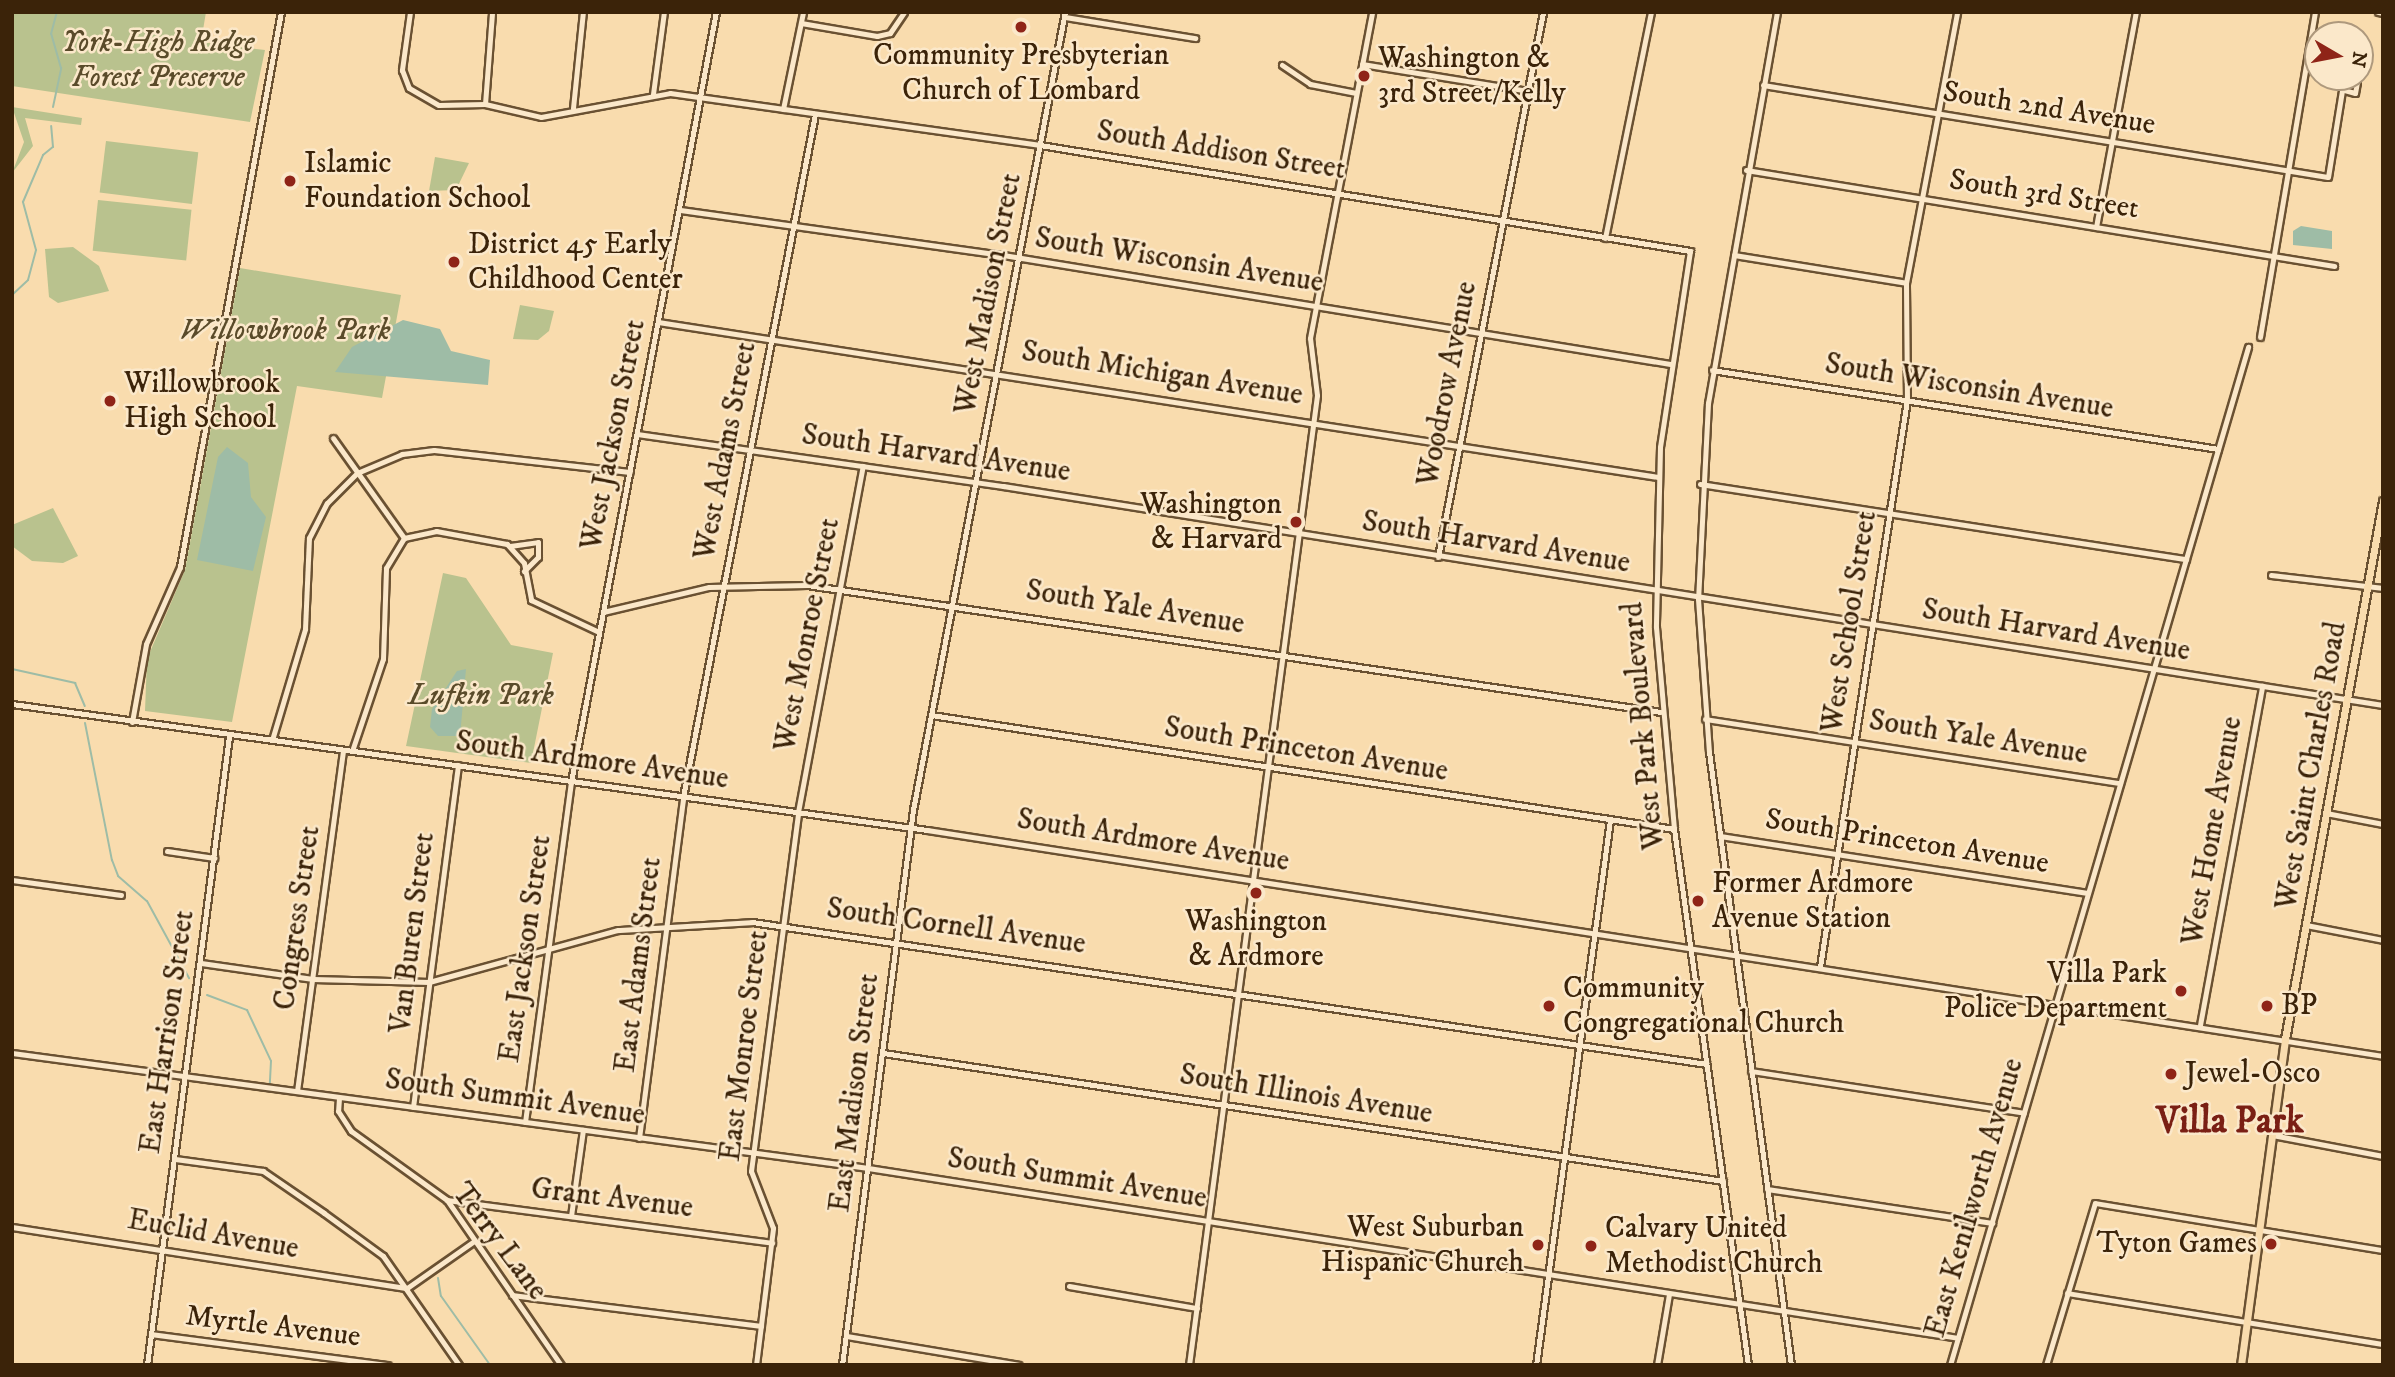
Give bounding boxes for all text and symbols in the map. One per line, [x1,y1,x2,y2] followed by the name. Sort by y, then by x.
[1013,19,1029,35] marker: Community Presbyterian Church of Lombard
[2304,21,2374,91] north arrow
[61,25,255,96] park label: York-High Ridge Forest Preserve
[873,38,1169,108] place label: Community Presbyterian Church of Lombard
[1378,41,1566,111] place label: Washington & 3rd Street/Kelly
[2346,50,2371,69] text: N
[1356,68,1372,84] marker: Washington & 3rd Street/Kelly
[1940,74,2158,144] street label: South 2nd Avenue
[1094,114,1348,188] street label: South Addison Street
[304,146,530,216] place label: Islamic Foundation School
[1947,162,2141,228] street label: South 3rd Street
[948,170,1030,418] street label: West Madison Street
[282,173,298,189] marker: Islamic Foundation School
[1032,220,1326,302] street label: South Wisconsin Avenue
[468,227,683,298] place label: District 45 Early Childhood Center
[446,254,462,270] marker: District 45 Early Childhood Center
[1410,278,1486,490] street label: Woodrow Avenue
[180,313,390,349] park label: Willowbrook Park
[574,317,654,553] street label: West Jackson Street
[1019,334,1305,414] street label: South Michigan Avenue
[687,339,765,563] street label: West Adams Street
[1822,346,2116,428] street label: South Wisconsin Avenue
[124,366,280,436] place label: Willowbrook High School
[102,393,118,409] marker: Willowbrook High School
[799,417,1073,491] street label: South Harvard Avenue
[1140,487,1282,558] place label: Washington & Harvard
[1359,504,1633,582] street label: South Harvard Avenue
[1815,508,1885,736] street label: West School Street
[1288,514,1304,530] marker: Washington & Harvard
[768,515,848,755] street label: West Monroe Street
[1023,573,1247,643] street label: South Yale Avenue
[1919,592,2193,670] street label: South Harvard Avenue
[1615,601,1673,851] street label: West Park Boulevard
[2269,619,2355,913] street label: West Saint Charles Road
[408,678,554,714] park label: Lufkin Park
[1866,703,2090,773] street label: South Yale Avenue
[1162,710,1450,790] street label: South Princeton Avenue
[2175,714,2251,948] street label: West Home Avenue
[453,724,731,798] street label: South Ardmore Avenue
[1014,802,1292,880] street label: South Ardmore Avenue
[1763,802,2051,882] street label: South Princeton Avenue
[267,823,329,1013] street label: Congress Street
[383,831,443,1035] street label: Van Buren Street
[492,833,560,1065] street label: East Jackson Street
[608,855,670,1075] street label: East Adams Street
[1712,866,1913,936] place label: Former Ardmore Avenue Station
[1248,885,1264,901] marker: Washington & Ardmore
[824,891,1088,963] street label: South Cornell Avenue
[1690,893,1706,909] marker: Former Ardmore Avenue Station
[1185,904,1327,974] place label: Washington & Ardmore
[133,908,203,1156] street label: East Harrison Street
[713,928,777,1164] street label: East Monroe Street
[1944,956,2167,1026] place label: Villa Park Police Department
[822,971,888,1215] street label: East Madison Street
[1563,971,1844,1042] place label: Community Congregational Church
[2173,983,2189,999] marker: Villa Park Police Department
[2281,988,2317,1024] place label: BP
[1541,998,1557,1014] marker: Community Congregational Church
[2259,998,2275,1014] marker: BP
[1918,1054,2032,1342] street label: East Kenilworth Avenue
[2185,1056,2320,1092] place label: Jewel-Osco
[1177,1057,1435,1133] street label: South Illinois Avenue
[383,1062,647,1134] street label: South Summit Avenue
[2163,1066,2179,1082] marker: Jewel-Osco
[2156,1100,2304,1144] district label: Villa Park
[945,1141,1209,1217] street label: South Summit Avenue
[529,1171,695,1227] street label: Grant Avenue
[443,1176,555,1308] street label: Terry Lane
[125,1202,301,1268] street label: Euclid Avenue
[1321,1210,1524,1280] place label: West Suburban Hispanic Church
[1605,1211,1823,1282] place label: Calvary United Methodist Church
[2097,1226,2257,1262] place label: Tyton Games
[2263,1236,2279,1252] marker: Tyton Games
[1530,1237,1546,1253] marker: West Suburban Hispanic Church
[1583,1238,1599,1254] marker: Calvary United Methodist Church
[183,1298,363,1356] street label: Myrtle Avenue

